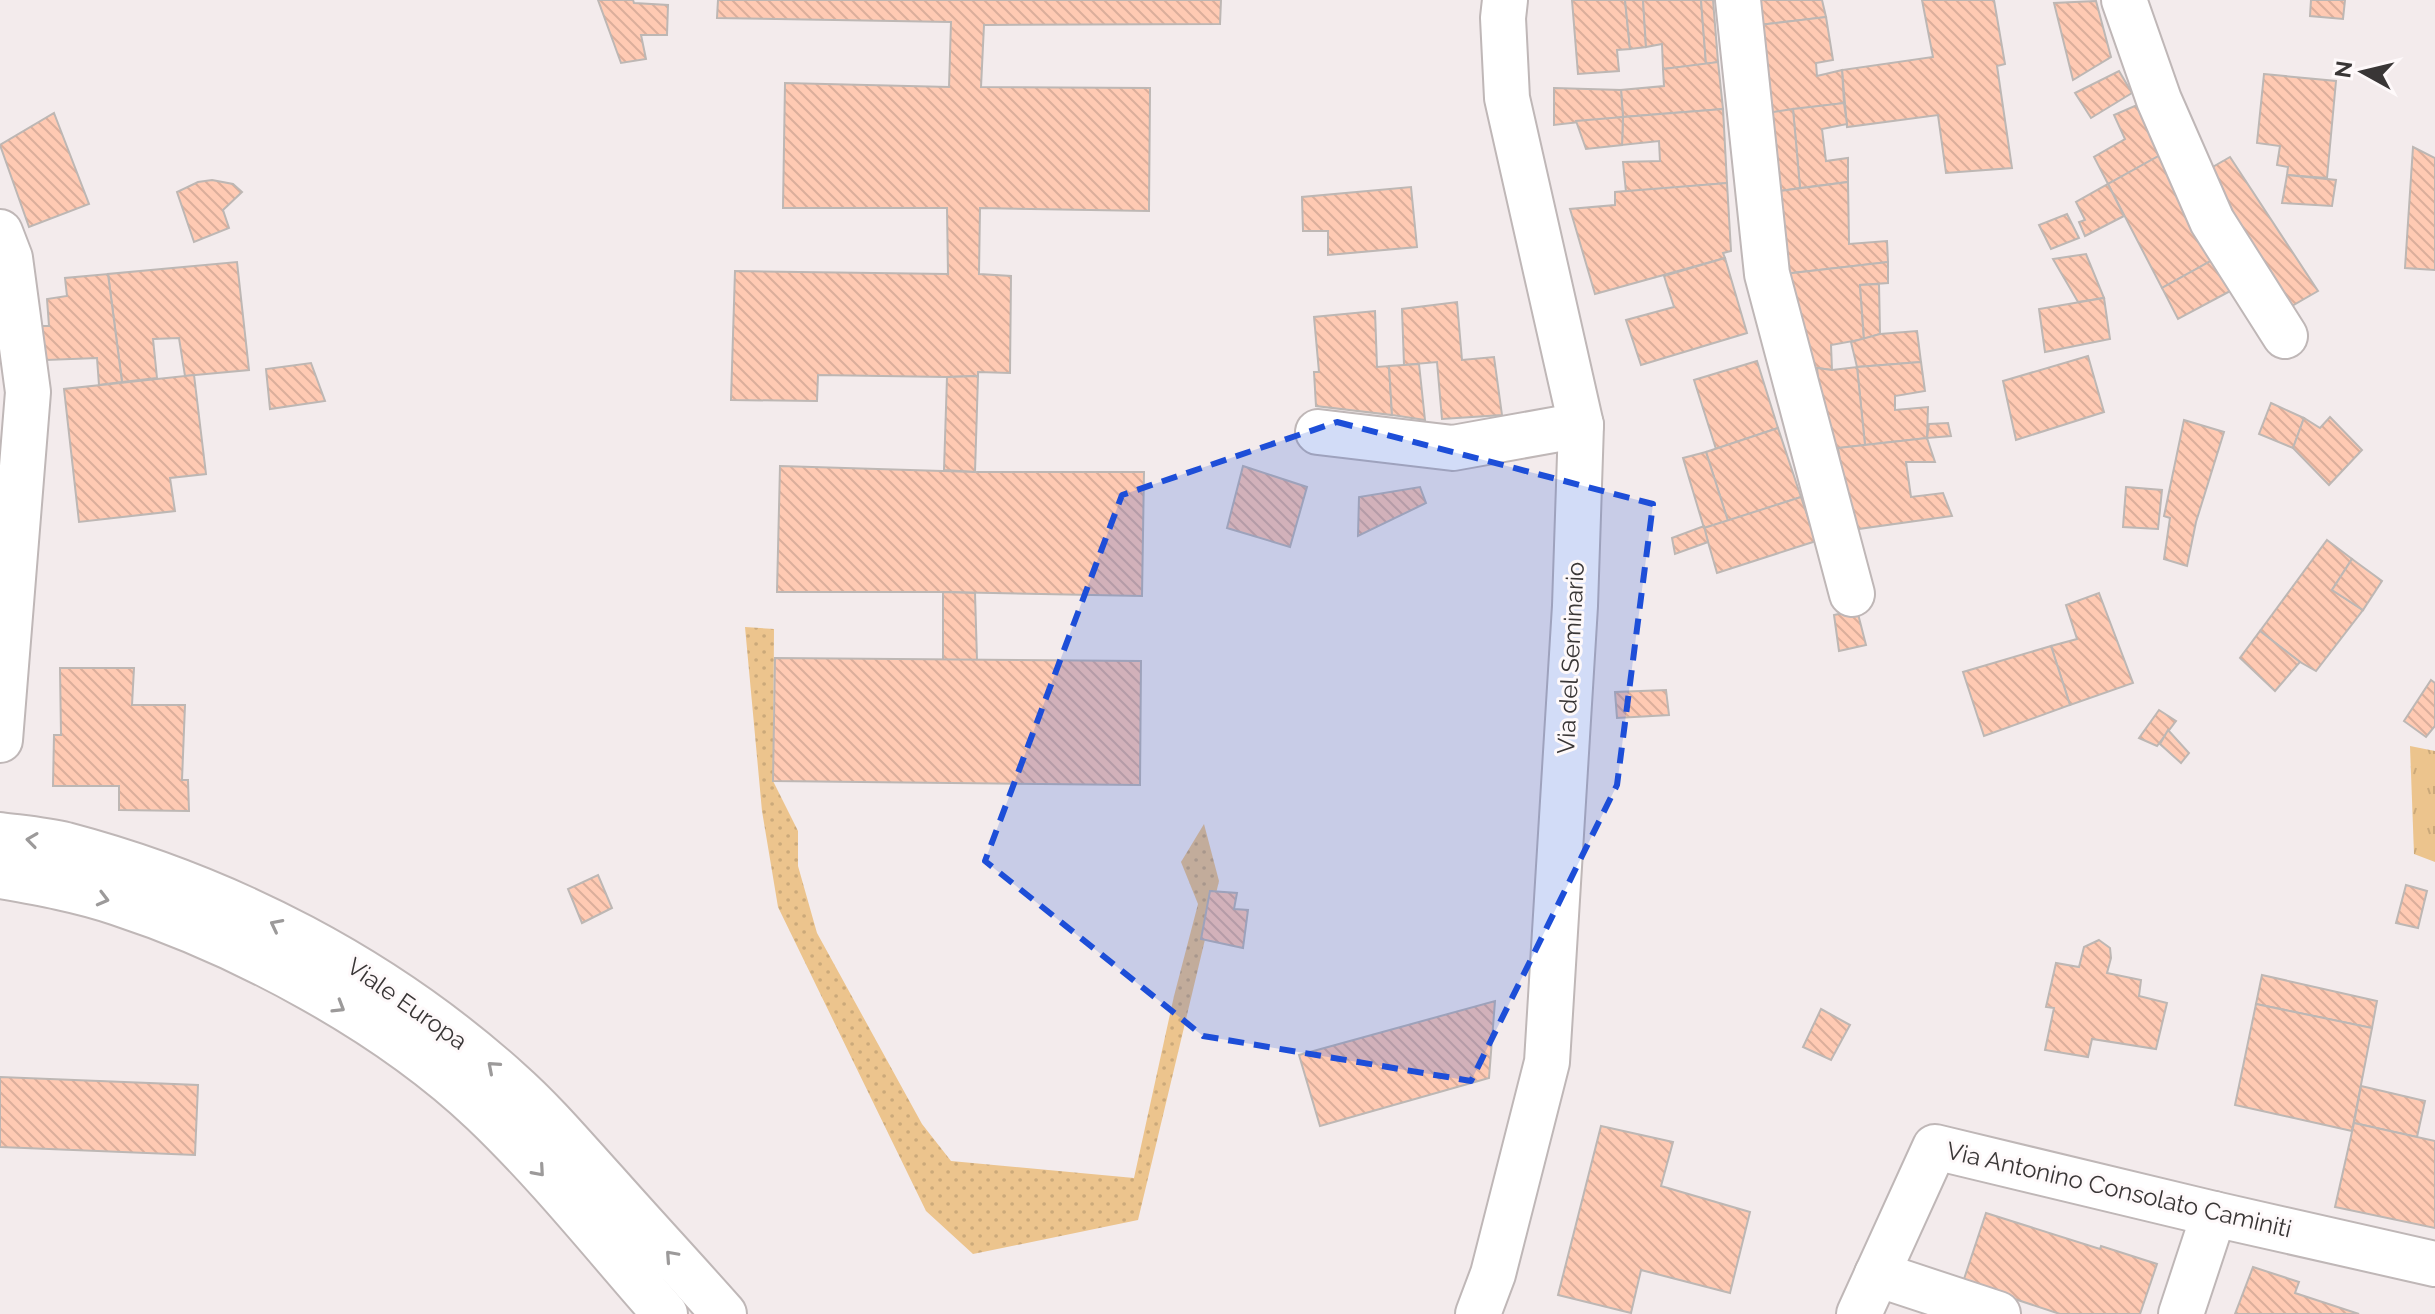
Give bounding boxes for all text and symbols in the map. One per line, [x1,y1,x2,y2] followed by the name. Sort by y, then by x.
[2323,32,2403,112] north arrow
[2329,59,2357,79] text: N
[1551,561,1590,755] street label: Via del Seminario
[25,832,39,849] one-way arrow
[96,890,110,906] one-way arrow
[270,919,285,935] one-way arrow
[342,952,473,1056] street label: Viale Europa
[330,997,345,1013] one-way arrow
[488,1062,502,1077] one-way arrow
[1944,1136,2295,1243] street label: Via Antonino Consolato Caminiti
[529,1162,544,1177] one-way arrow
[666,1251,681,1265] one-way arrow

